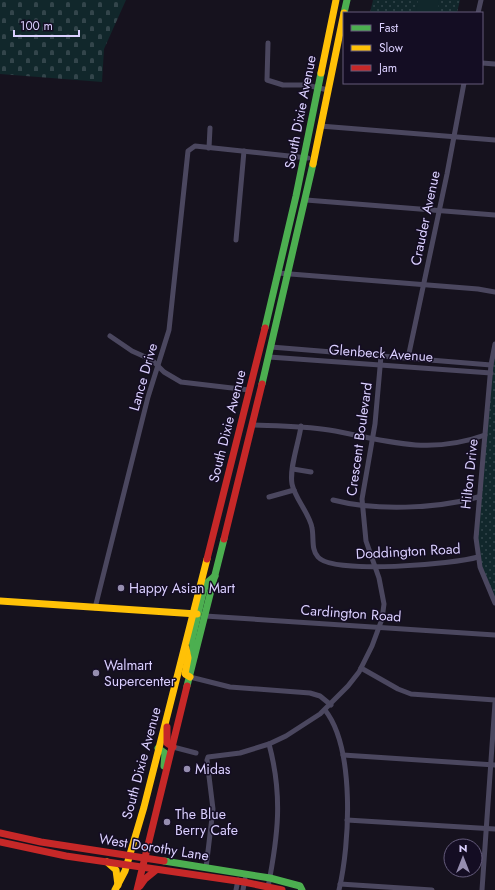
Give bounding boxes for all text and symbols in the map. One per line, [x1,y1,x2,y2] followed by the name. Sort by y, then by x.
[14,12,79,38] scale bar
[343,12,483,84] legend
[20,17,53,35] text: 100 m
[379,19,398,37] text: Fast
[379,39,404,57] text: Slow
[279,54,321,170] street label: South Dixie Avenue
[377,59,397,77] text: Jam
[405,169,445,267] street label: Crauder Avenue
[328,339,434,367] street label: Glenbeck Avenue
[124,341,162,413] street label: Lance Drive
[203,368,251,484] street label: South Dixie Avenue
[341,381,377,497] street label: Crescent Boulevard
[455,438,483,510] street label: Hilton Drive
[355,538,461,564] street label: Doddington Road
[129,578,236,598] place label: Happy Asian Mart
[116,583,126,593] marker: Happy Asian Mart
[300,600,402,626] street label: Cardington Road
[104,655,176,691] place label: Walmart Supercenter
[91,668,101,678] marker: Walmart Supercenter
[116,705,166,821] street label: South Dixie Avenue
[195,759,231,779] place label: Midas
[182,764,192,774] marker: Midas
[175,804,238,840] place label: The Blue Berry Cafe
[162,817,172,827] marker: The Blue Berry Cafe
[98,828,210,866] street label: West Dorothy Lane
[443,838,483,878] north arrow
[459,840,467,856] text: N

